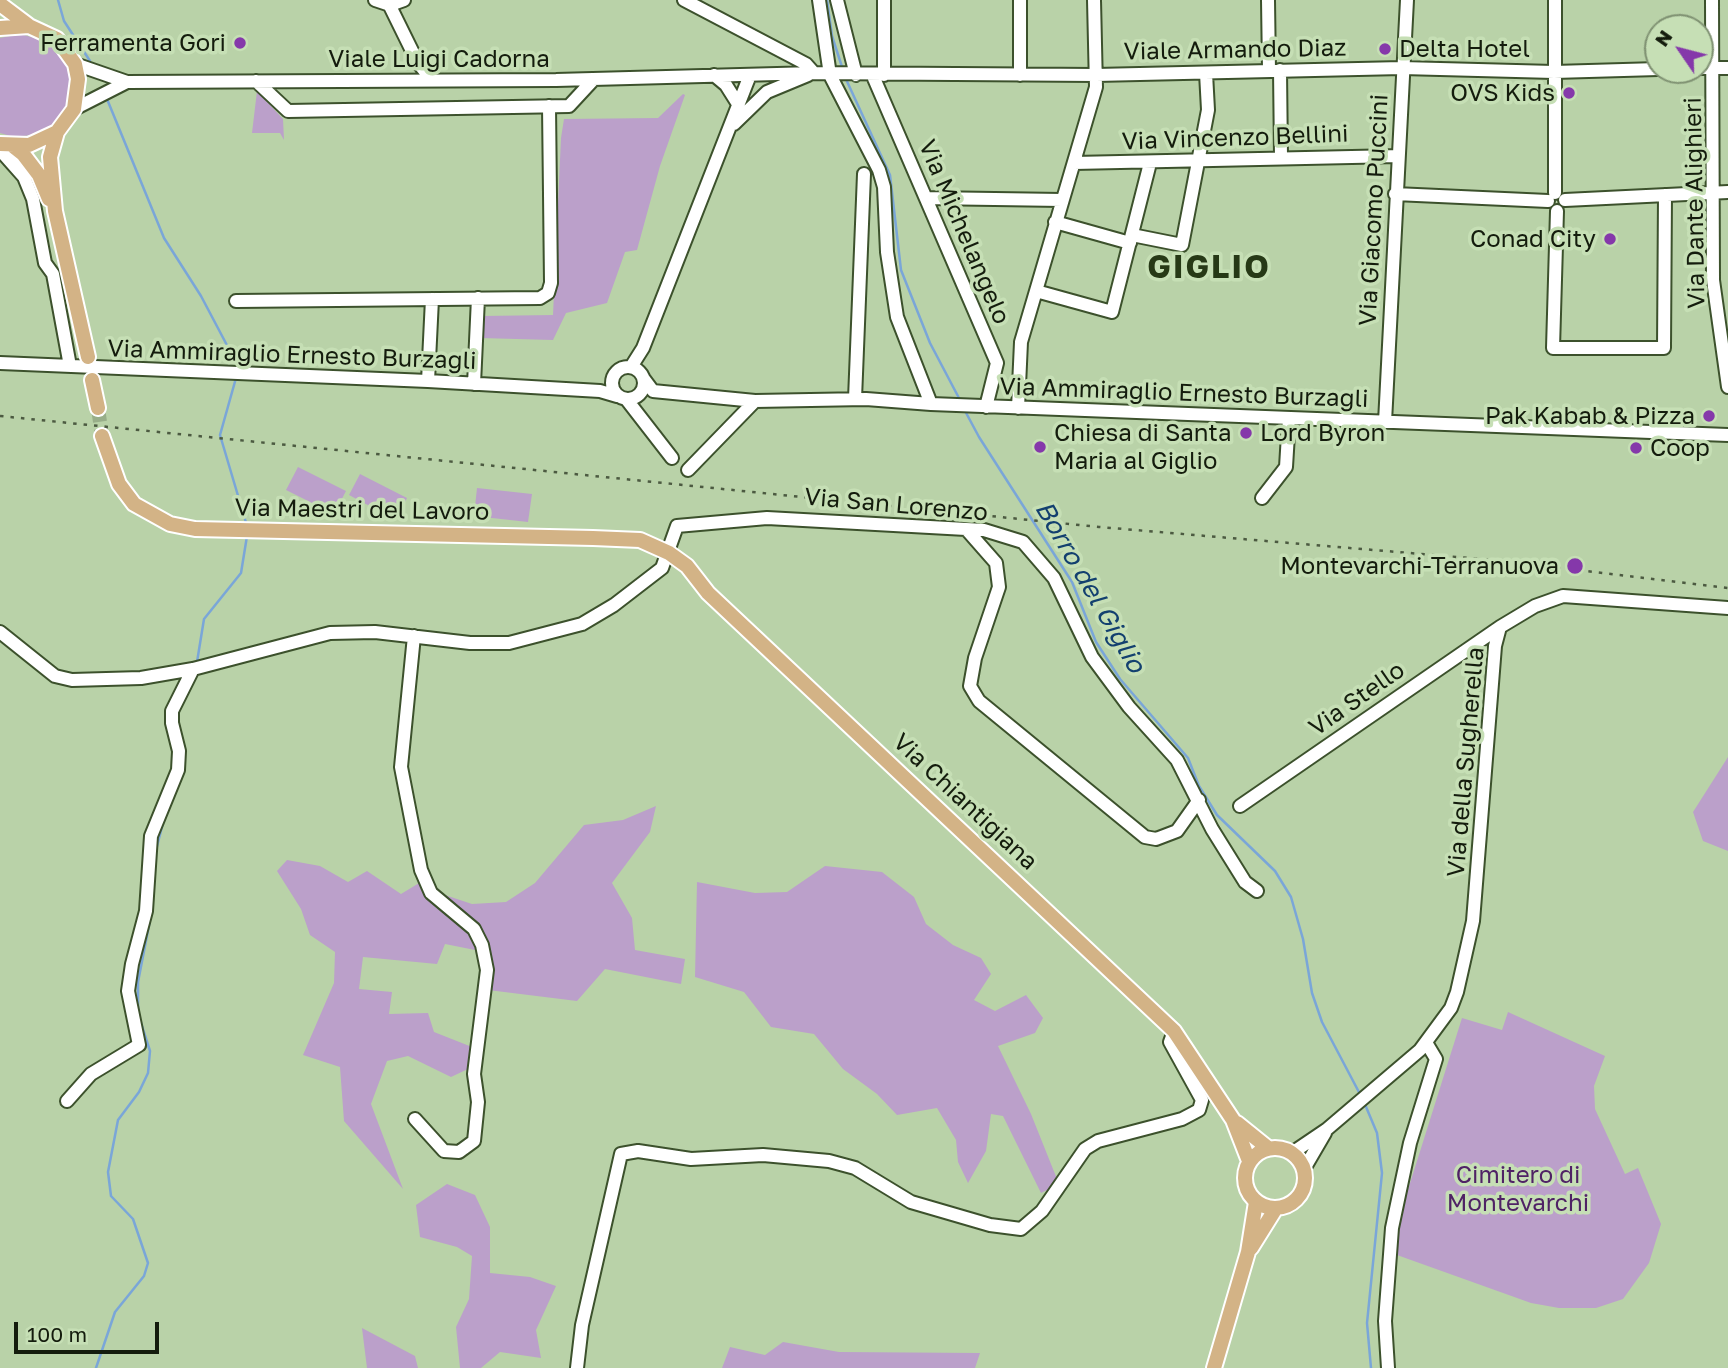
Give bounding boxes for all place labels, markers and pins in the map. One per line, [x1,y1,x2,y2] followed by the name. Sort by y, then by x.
[40,29,226,57] place label: Ferramenta Gori
[232,35,248,51] marker: Ferramenta Gori
[1399,35,1530,63] place label: Delta Hotel
[1377,41,1393,57] marker: Delta Hotel
[1450,79,1555,107] place label: OVS Kids
[1561,85,1577,101] marker: OVS Kids
[1470,225,1596,253] place label: Conad City
[1602,231,1618,247] marker: Conad City
[1485,402,1695,430] place label: Pak Kabab & Pizza
[1701,408,1717,424] marker: Pak Kabab & Pizza
[1054,419,1232,475] place label: Chiesa di Santa Maria al Giglio
[1260,419,1385,447] place label: Lord Byron
[1238,425,1254,441] marker: Lord Byron
[1650,434,1710,462] place label: Coop
[1032,439,1048,455] marker: Chiesa di Santa Maria al Giglio
[1628,440,1644,456] marker: Coop
[1280,552,1559,580] place label: Montevarchi-Terranuova
[1565,556,1585,576] marker: Montevarchi-Terranuova

